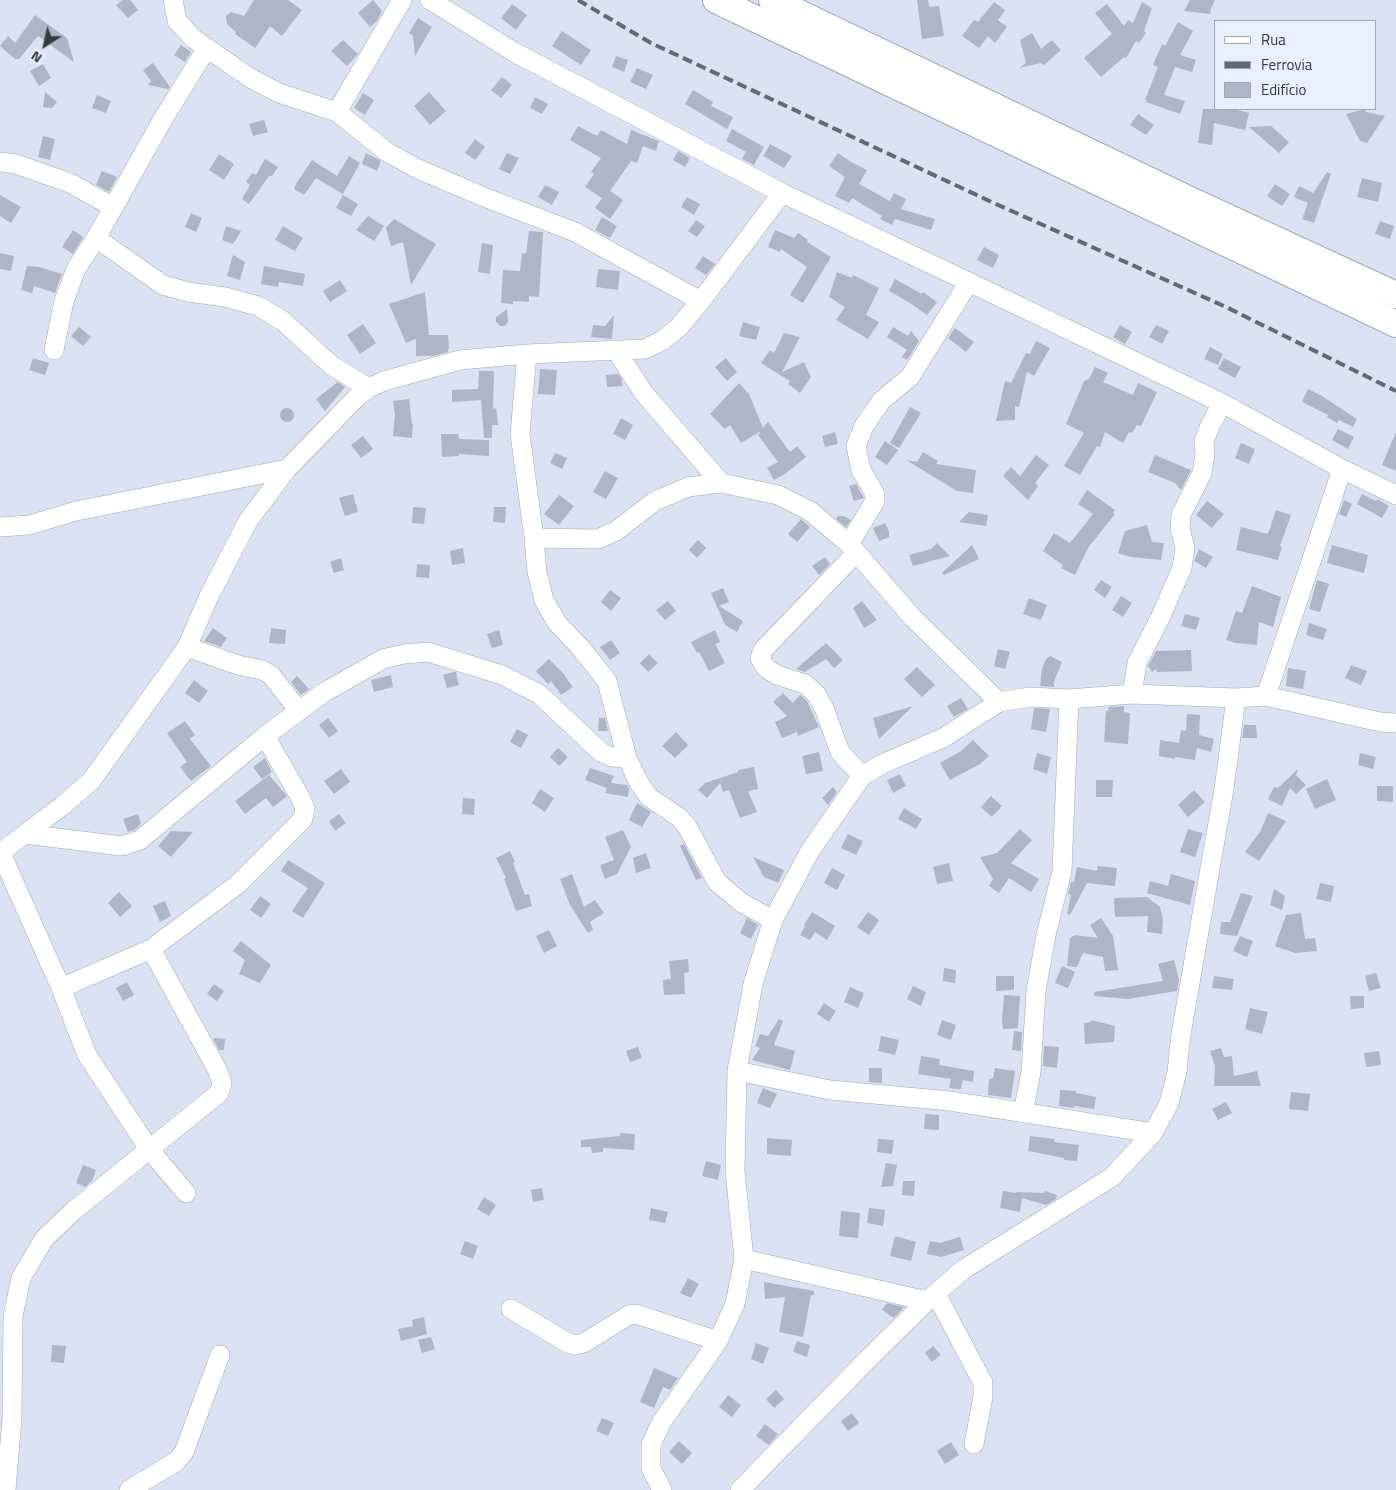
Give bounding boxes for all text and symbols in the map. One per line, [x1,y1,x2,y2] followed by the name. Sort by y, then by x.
[20,20,70,70] north arrow
[1214,20,1376,110] legend
[1261,28,1286,51] text: Rua
[26,46,46,69] text: N
[1261,53,1312,76] text: Ferrovia
[1261,78,1306,101] text: Edifício

